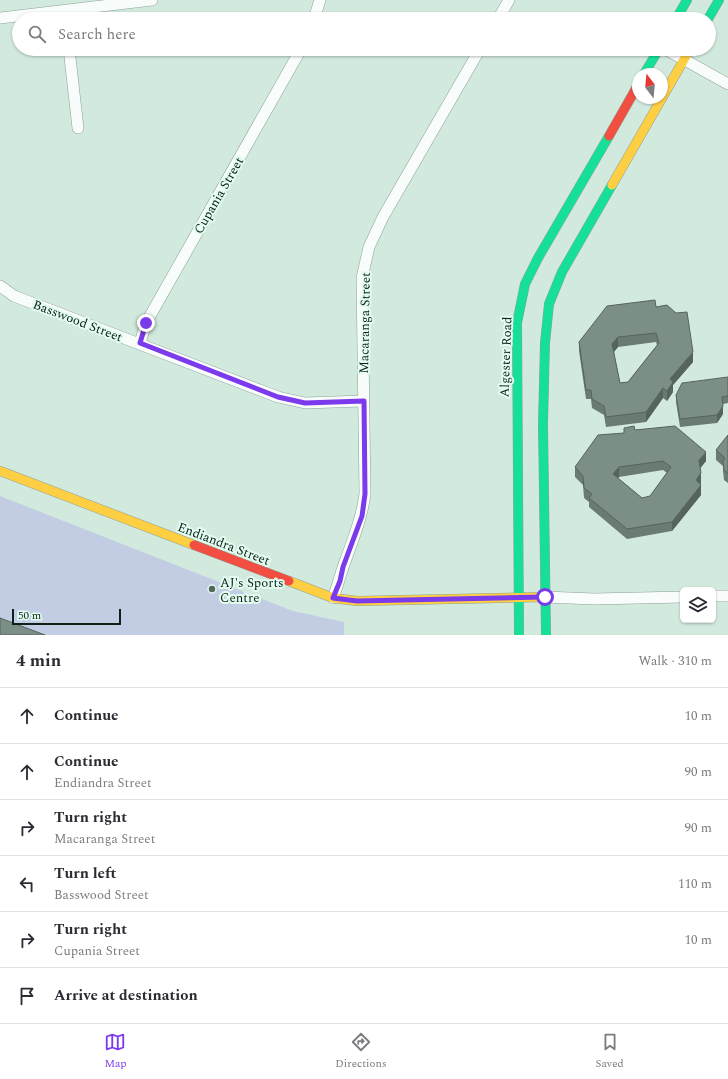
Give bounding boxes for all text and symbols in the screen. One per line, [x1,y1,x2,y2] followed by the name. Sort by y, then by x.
[12,12,716,56] search box
[26,23,48,45] icon: search
[58,23,136,46] text: Search here
[632,68,668,104] north arrow
[189,153,249,238] street label: Cupania Street
[354,272,376,374] street label: Macaranga Street
[30,295,126,347] street label: Basswood Street
[137,314,155,332] route end
[495,316,517,398] street label: Algester Road
[175,517,273,571] street label: Endiandra Street
[220,573,284,608] place label: AJ's Sports Centre
[207,584,217,594] marker: AJ's Sports Centre
[680,587,716,623] map controls
[680,587,716,623] button: layers
[536,588,554,606] route start
[12,607,121,626] scale bar
[18,607,41,624] text: 50 m
[16,648,61,674] text: 4 min
[638,651,712,671] text: Walk · 310 m
[54,704,119,727] text: Continue
[16,705,38,727] icon: ahead
[685,706,712,726] text: 10 m
[54,750,119,773] text: Continue
[16,761,38,783] icon: ahead
[685,762,712,782] text: 90 m
[54,773,152,793] text: Endiandra Street
[54,806,127,829] text: Turn right
[16,817,38,839] icon: right
[685,818,712,838] text: 90 m
[54,829,155,849] text: Macaranga Street
[54,862,116,885] text: Turn left
[16,873,38,895] icon: left
[678,874,712,894] text: 110 m
[54,885,149,905] text: Basswood Street
[54,918,127,941] text: Turn right
[16,929,38,951] icon: right
[685,930,712,950] text: 10 m
[54,941,140,961] text: Cupania Street
[54,984,198,1007] text: Arrive at destination
[16,985,38,1007] icon: arrive
[104,1031,127,1072] tab: Map
[335,1031,387,1072] tab: Directions
[595,1031,624,1072] tab: Saved

